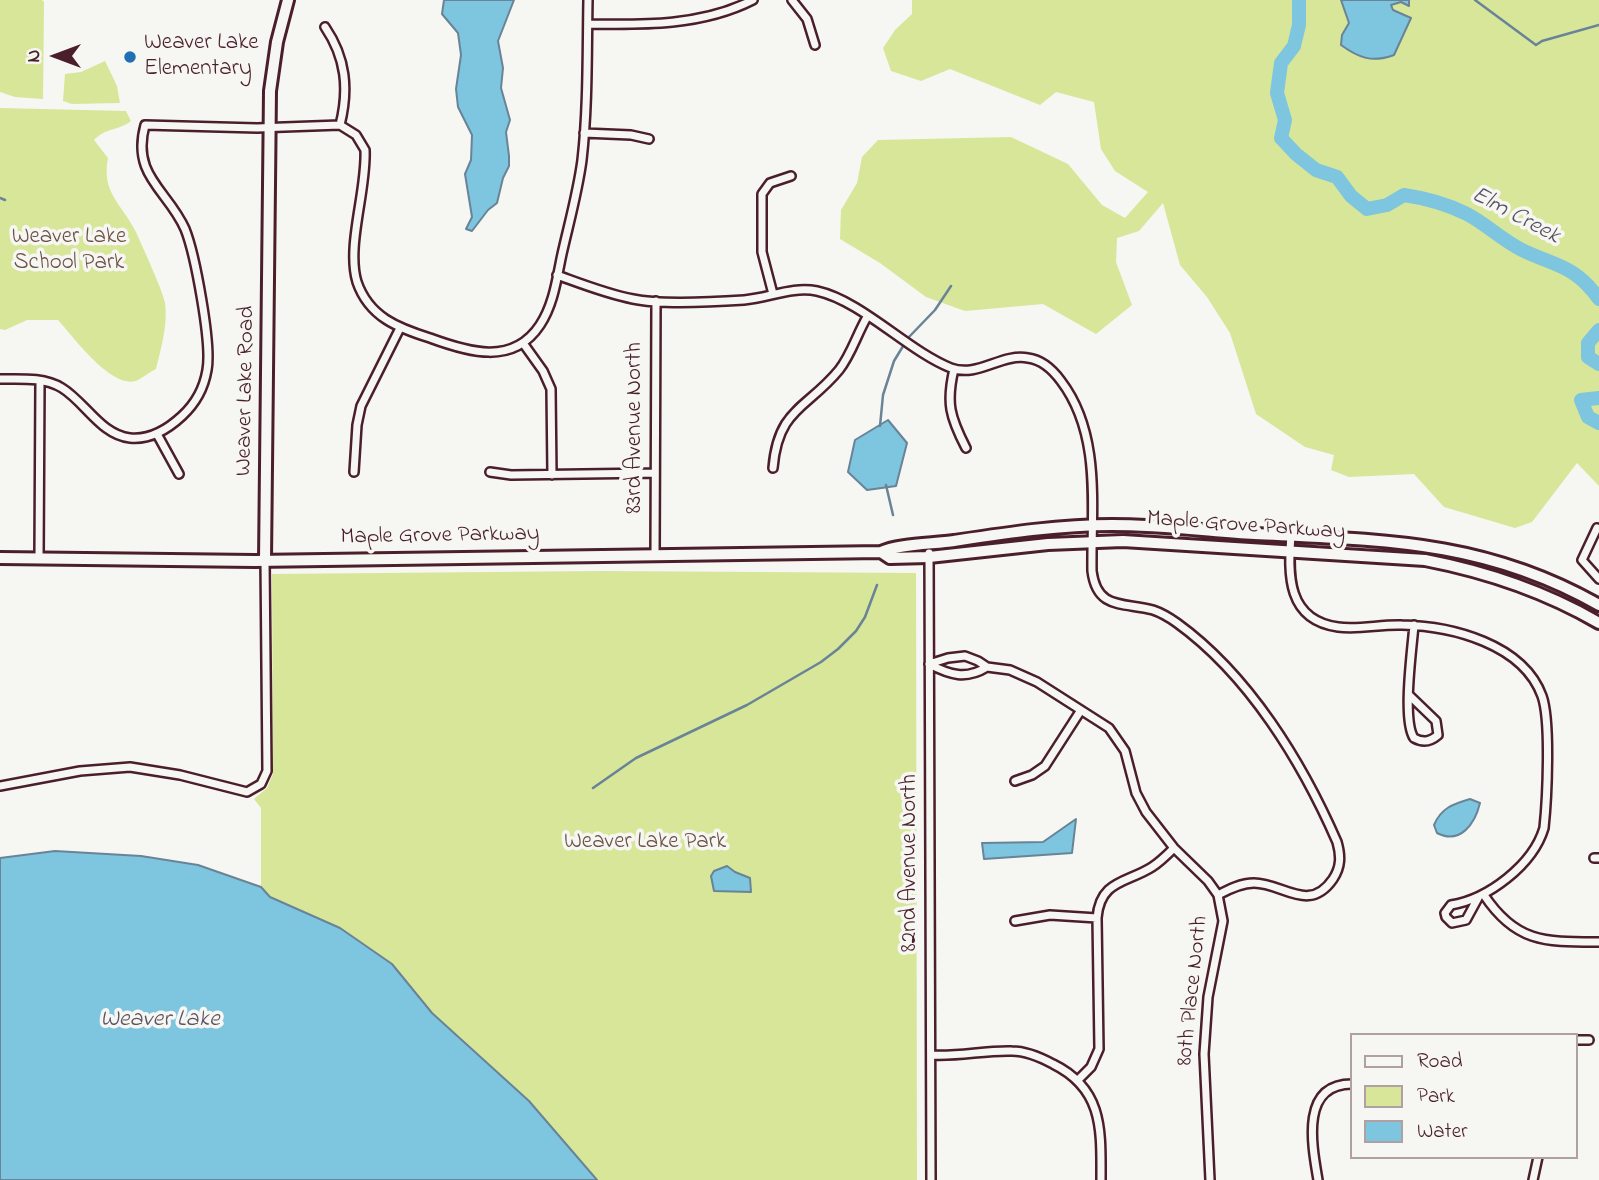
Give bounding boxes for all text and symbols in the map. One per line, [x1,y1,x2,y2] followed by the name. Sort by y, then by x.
[21,21,91,91] north arrow
[144,30,259,84] place label: Weaver Lake Elementary
[122,49,138,65] marker: Weaver Lake Elementary
[21,50,48,62] text: N
[1466,182,1564,252] water label: Elm Creek
[12,224,126,278] park label: Weaver Lake School Park
[232,306,262,476] street label: Weaver Lake Road
[622,342,650,514] street label: 83rd Avenue North
[1146,506,1346,548] street label: Maple Grove Parkway
[340,521,540,553] street label: Maple Grove Parkway
[897,774,925,952] street label: 82nd Avenue North
[564,829,726,857] park label: Weaver Lake Park
[1172,915,1216,1067] street label: 80th Place North
[100,1007,220,1035] water label: Weaver Lake
[1350,1033,1578,1159] legend
[1417,1047,1463,1077] text: Road
[1417,1082,1455,1112] text: Park
[1417,1117,1468,1147] text: Water

